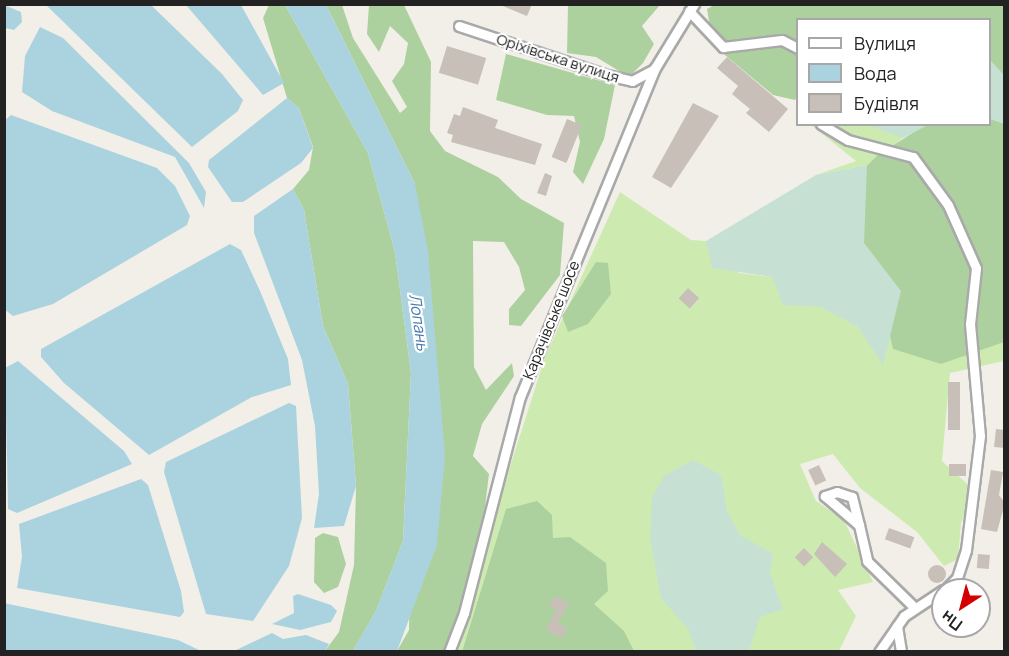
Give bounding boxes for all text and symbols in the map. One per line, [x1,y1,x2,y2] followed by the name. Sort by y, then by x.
[796,18,991,126] legend
[494,30,622,86] street label: Оріхівська вулиця
[854,31,916,55] text: Вулиця
[854,61,896,85] text: Вода
[854,91,919,115] text: Будівля
[519,258,583,382] street label: Карачівське шосе
[406,293,432,351] water label: Лопань
[931,578,991,638] north arrow
[936,606,967,636] text: Пн

